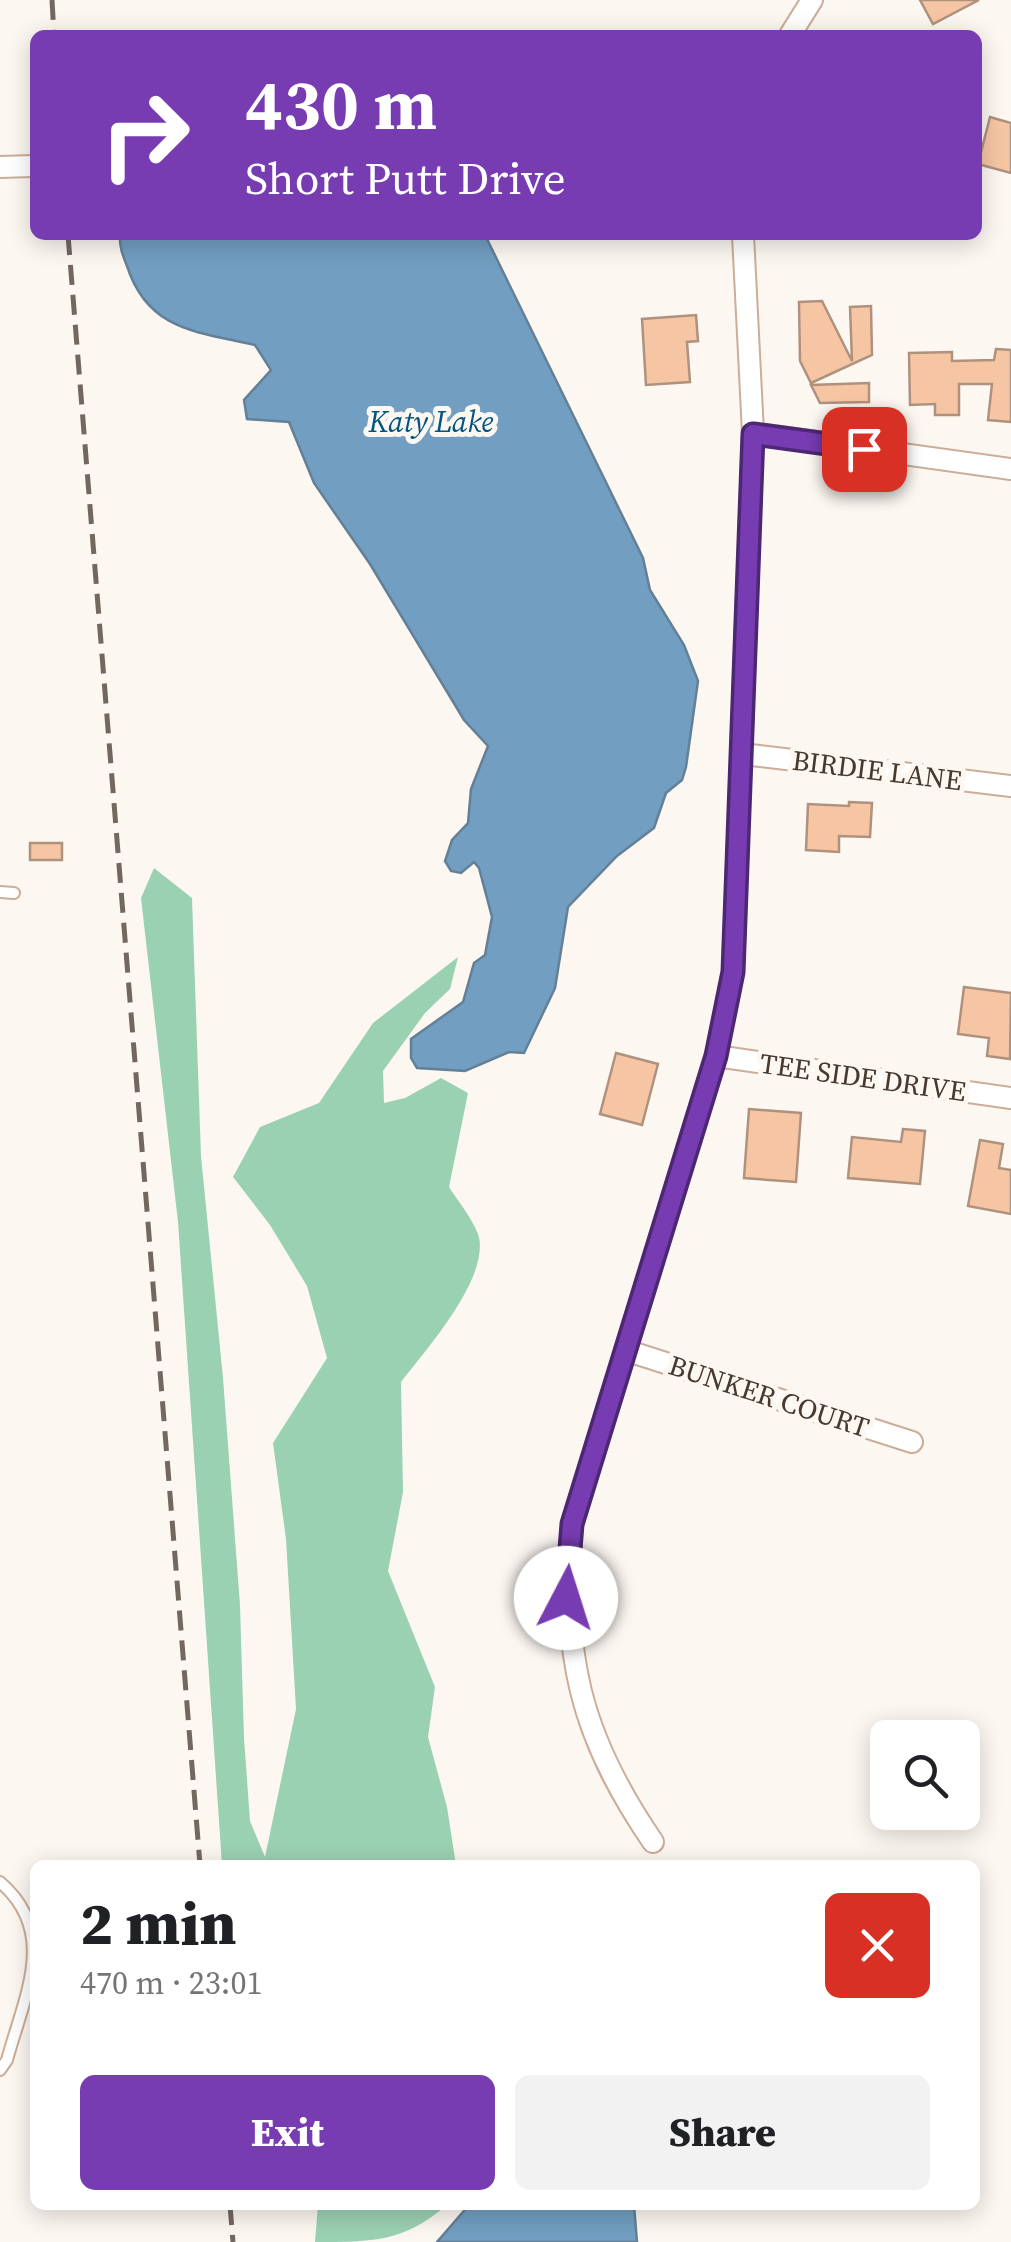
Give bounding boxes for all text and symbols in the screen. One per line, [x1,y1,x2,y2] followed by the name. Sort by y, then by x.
[245,56,437,152] text: 430 m
[80,70,210,200] icon: right
[245,147,566,209] text: Short Putt Drive
[367,401,494,442] water label: Katy Lake
[822,407,907,492] pin
[837,422,892,477] icon: arrive
[790,741,964,799] street label: BIRDIE LANE
[758,1044,968,1110] street label: TEE SIDE DRIVE
[664,1346,874,1446] street label: BUNKER COURT
[514,1546,618,1650] position arrow
[870,1720,980,1830] map controls
[870,1720,980,1830] button: search
[80,1882,236,1964] text: 2 min
[825,1893,930,1998] button: close
[80,1961,262,2005] text: 470 m · 23:01
[80,2075,495,2190] button: Exit
[515,2075,930,2190] button: Share

